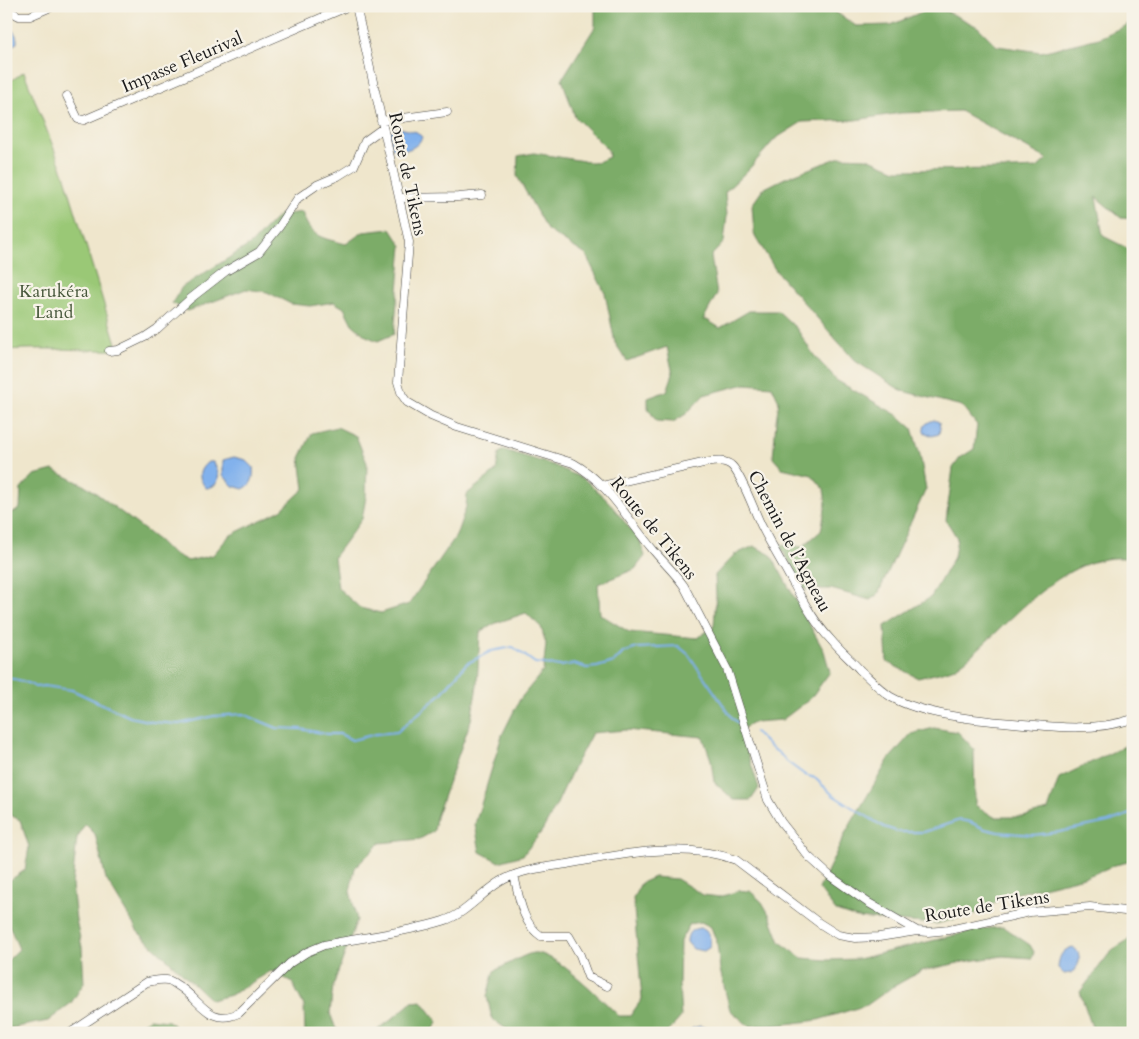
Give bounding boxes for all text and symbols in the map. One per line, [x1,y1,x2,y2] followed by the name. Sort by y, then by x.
[118,25,247,99] street label: Impasse Fleurival
[382,110,433,238] street label: Route de Tikens
[19,279,89,325] park label: Karukéra Land
[742,466,838,617] street label: Chemin de l’Agneau
[604,472,703,585] street label: Route de Tikens
[923,884,1051,929] street label: Route de Tikens

